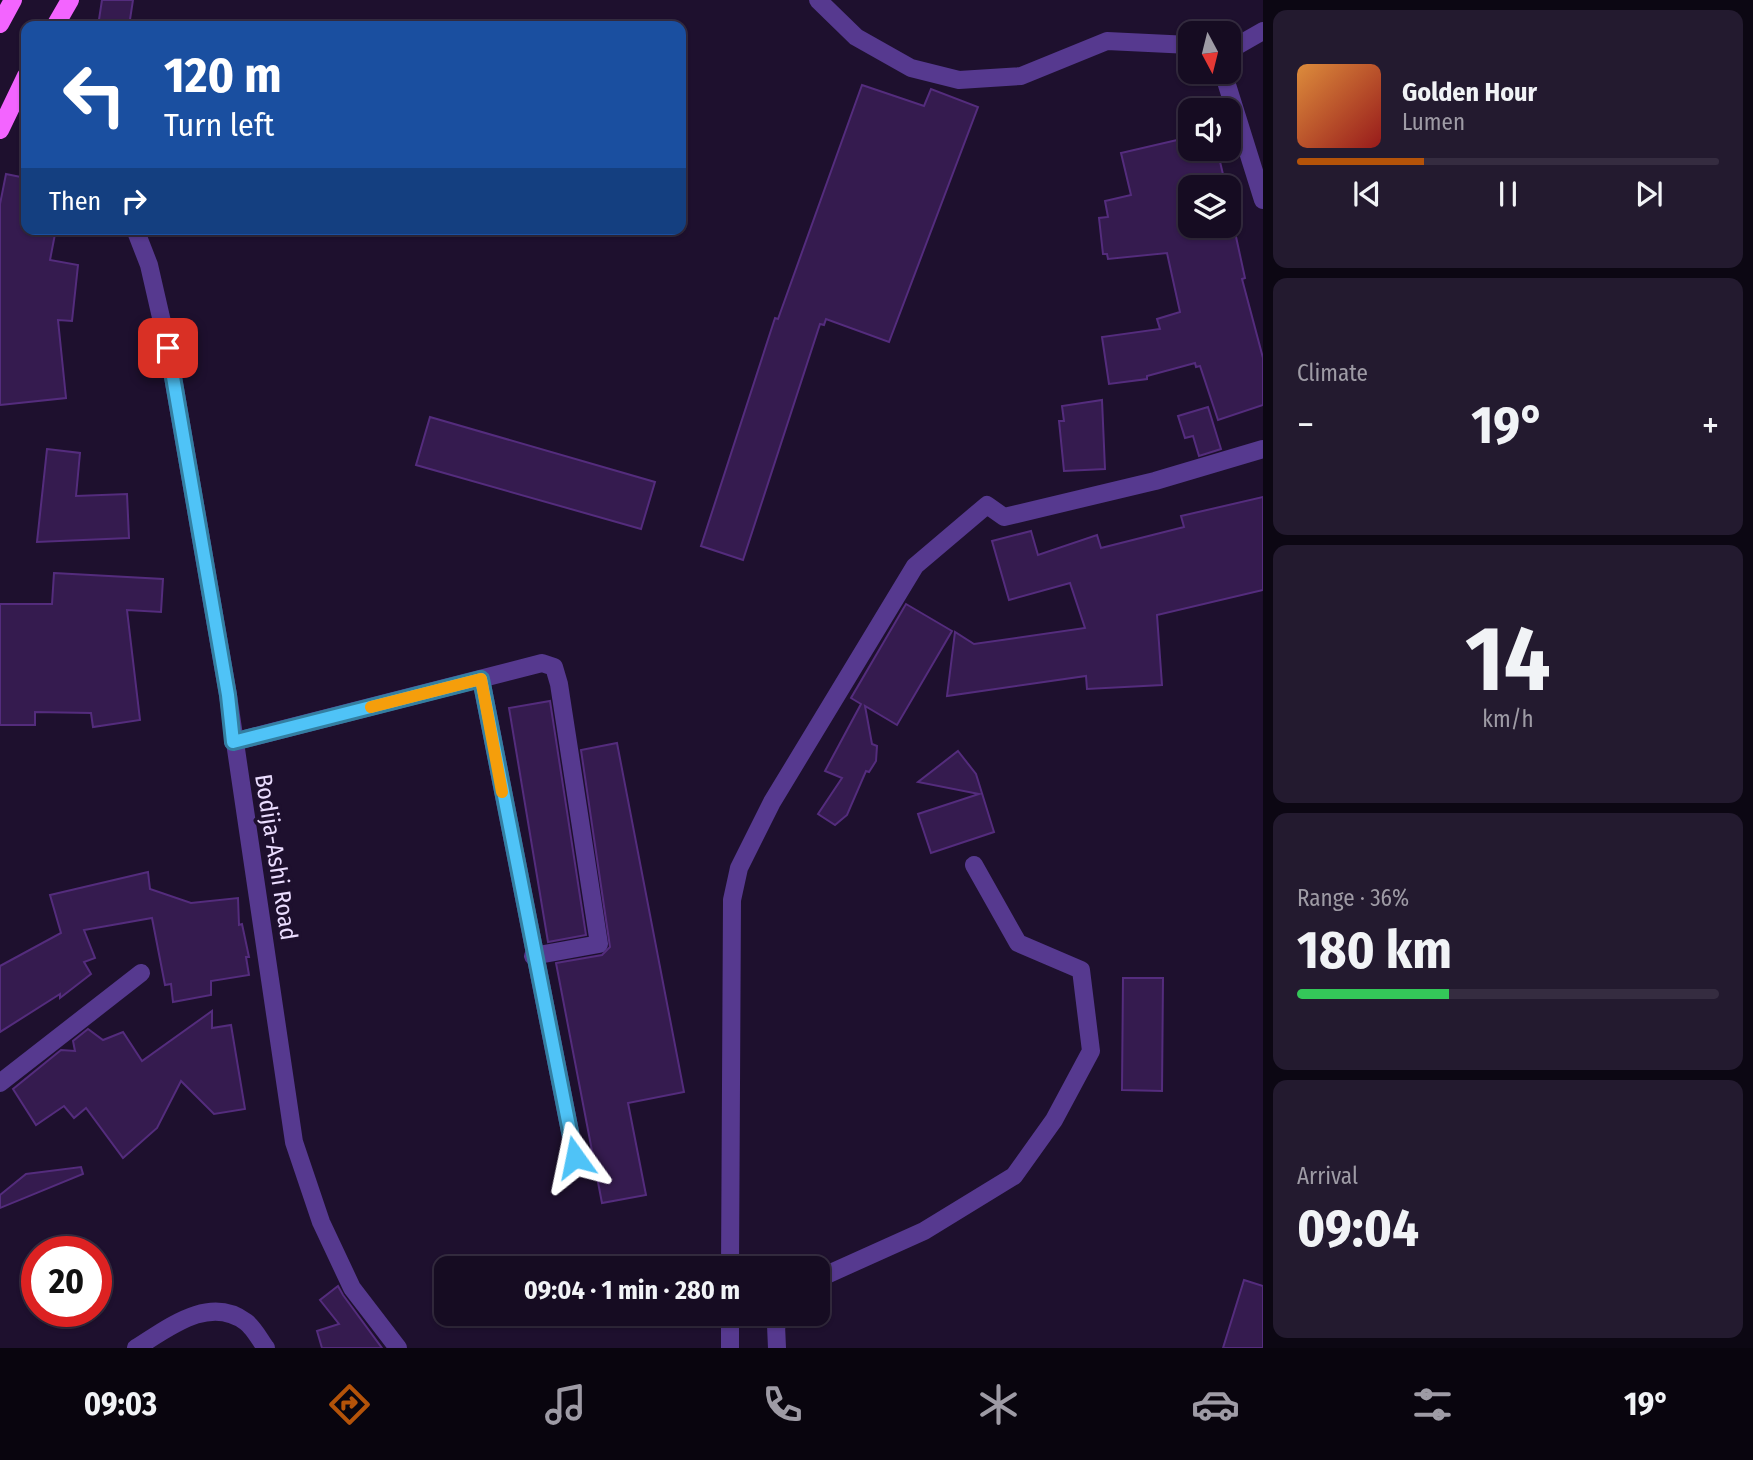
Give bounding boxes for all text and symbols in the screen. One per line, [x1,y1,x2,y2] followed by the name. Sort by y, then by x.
[1178,21,1241,84] north arrow
[1178,21,1241,238] map controls
[164,46,282,105] text: 120 m
[49,49,140,140] icon: left
[1402,77,1537,108] text: Golden Hour
[1178,98,1241,161] button: sound
[164,106,274,144] text: Turn left
[1402,108,1465,136] text: Lumen
[1178,175,1241,238] button: layers
[1348,175,1386,213] icon: previous
[1489,175,1527,213] icon: pause
[1630,175,1668,213] icon: next
[115,182,153,220] icon: right
[49,186,101,217] text: Then
[138,318,198,378] pin
[149,329,187,367] icon: arrive
[1297,359,1368,387] text: Climate
[1471,394,1545,457] text: 19°
[1297,402,1314,448] text: −
[1702,402,1719,448] text: +
[1465,605,1551,714] text: 14
[1482,705,1534,733] text: km/h
[249,772,303,942] street label: Bodija-Ashi Road
[1297,884,1409,912] text: Range · 36%
[1297,919,1452,982] text: 180 km
[538,1120,612,1194] position arrow
[1297,1162,1358,1190] text: Arrival
[1297,1197,1419,1260] text: 09:04
[21,1236,112,1327] speed limit sign: 20
[524,1275,740,1306] text: 09:04 · 1 min · 280 m
[325,1380,374,1429] icon: directions
[541,1380,590,1429] icon: music
[758,1380,807,1429] icon: phone
[974,1380,1023,1429] icon: climate
[1191,1380,1240,1429] icon: car
[1408,1380,1457,1429] icon: filters
[84,1385,157,1423] text: 09:03
[1624,1385,1669,1423] text: 19°

